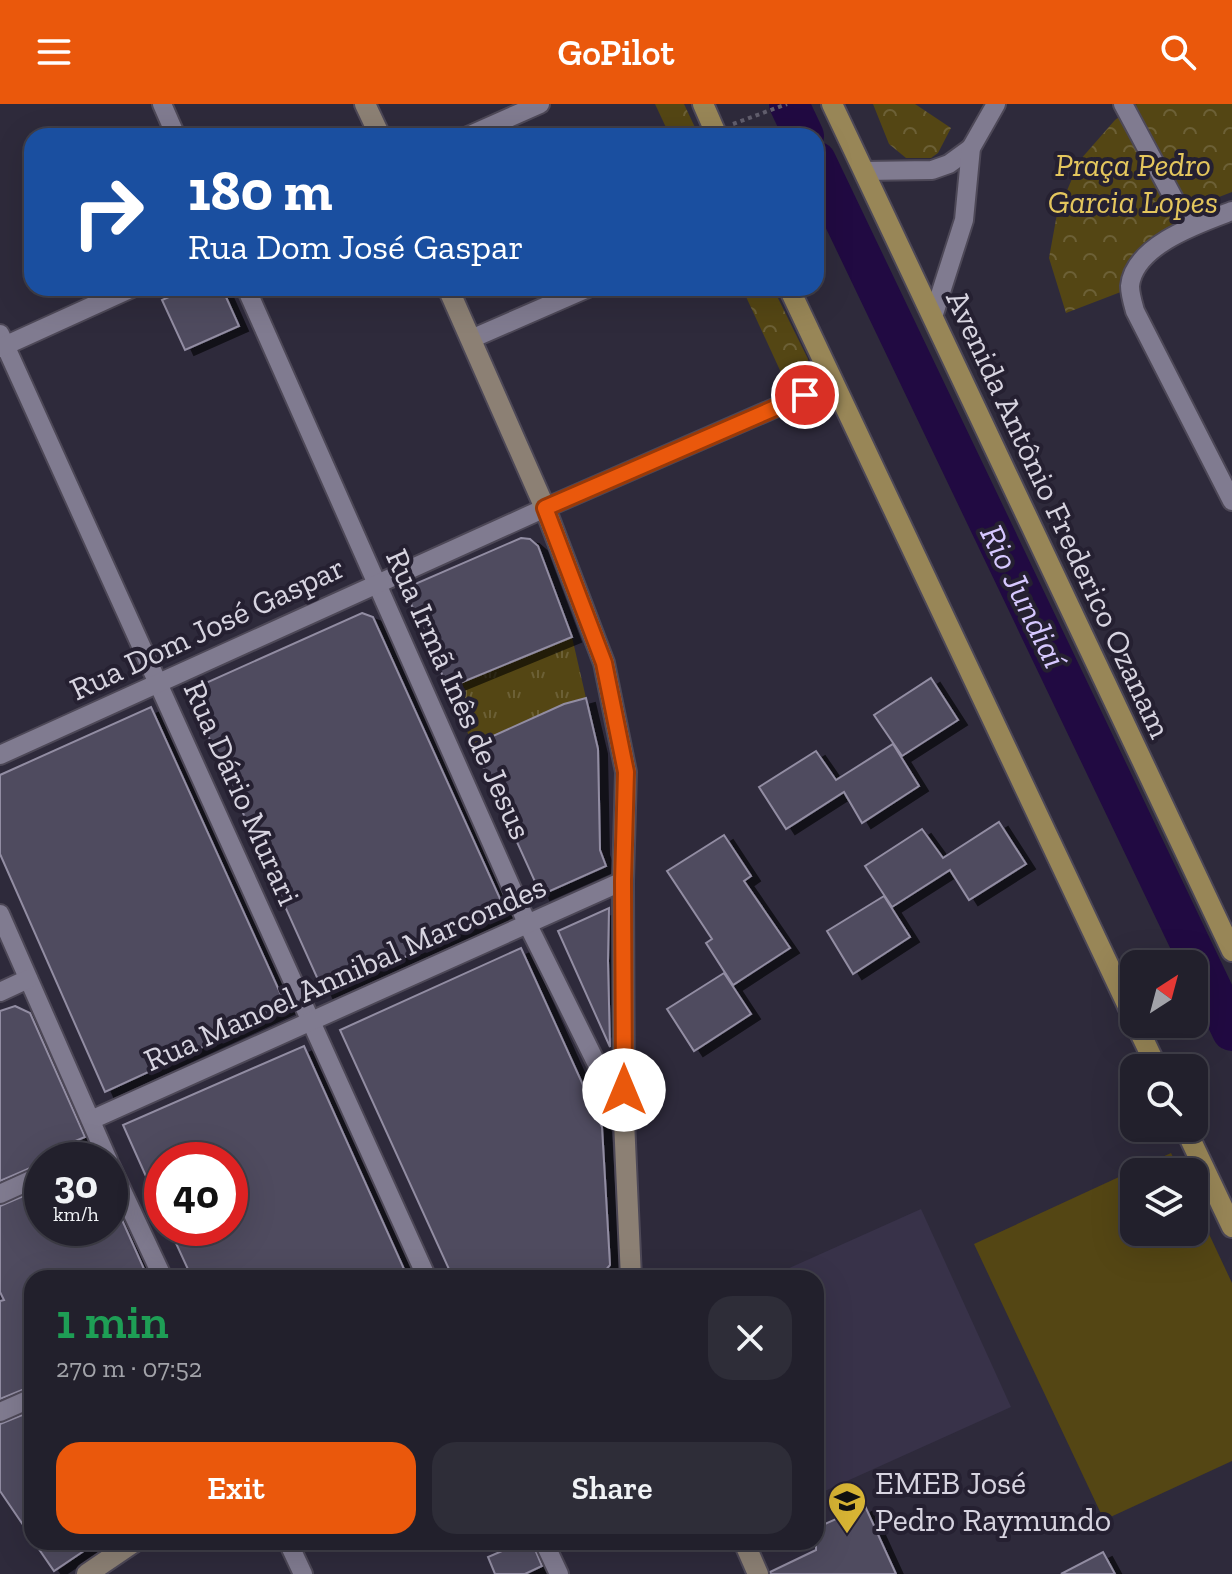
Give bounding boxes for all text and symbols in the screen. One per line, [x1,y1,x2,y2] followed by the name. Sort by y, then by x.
[32,30,76,74] icon: menu
[1156,30,1200,74] icon: search
[558,31,674,74] text: GoPilot
[1048,146,1218,221] park label: Praça Pedro Garcia Lopes
[188,157,333,224] text: 180 m
[56,160,160,264] icon: right
[188,225,524,268] text: Rua Dom José Gaspar
[938,284,1180,744] street label: Avenida Antônio Frederico Ozanam
[771,361,839,429] pin
[783,373,827,417] icon: arrive
[971,518,1077,677] water label: Rio Jundiaí
[378,543,540,845] street label: Rua Irmã Inês de Jesus
[64,548,350,708] street label: Rua Dom José Gaspar
[176,675,308,911] street label: Rua Dário Murari
[138,867,552,1079] street label: Rua Manoel Annibal Marcondes
[1120,950,1208,1038] north arrow
[1120,950,1208,1246] map controls
[582,1048,666,1132] position arrow
[1120,1054,1208,1142] button: search
[144,1142,248,1246] speed limit sign: 40
[1120,1158,1208,1246] button: layers
[54,1160,98,1208] text: 30
[53,1202,99,1226] text: km/h
[56,1293,169,1350] text: 1 min
[708,1296,792,1380] button: close
[56,1352,202,1384] text: 270 m · 07:52
[56,1442,416,1534] button: Exit
[432,1442,792,1534] button: Share
[875,1464,1111,1539] place label: EMEB José Pedro Raymundo
[826,1480,868,1535] school or university icon: EMEB José Pedro Raymundo

